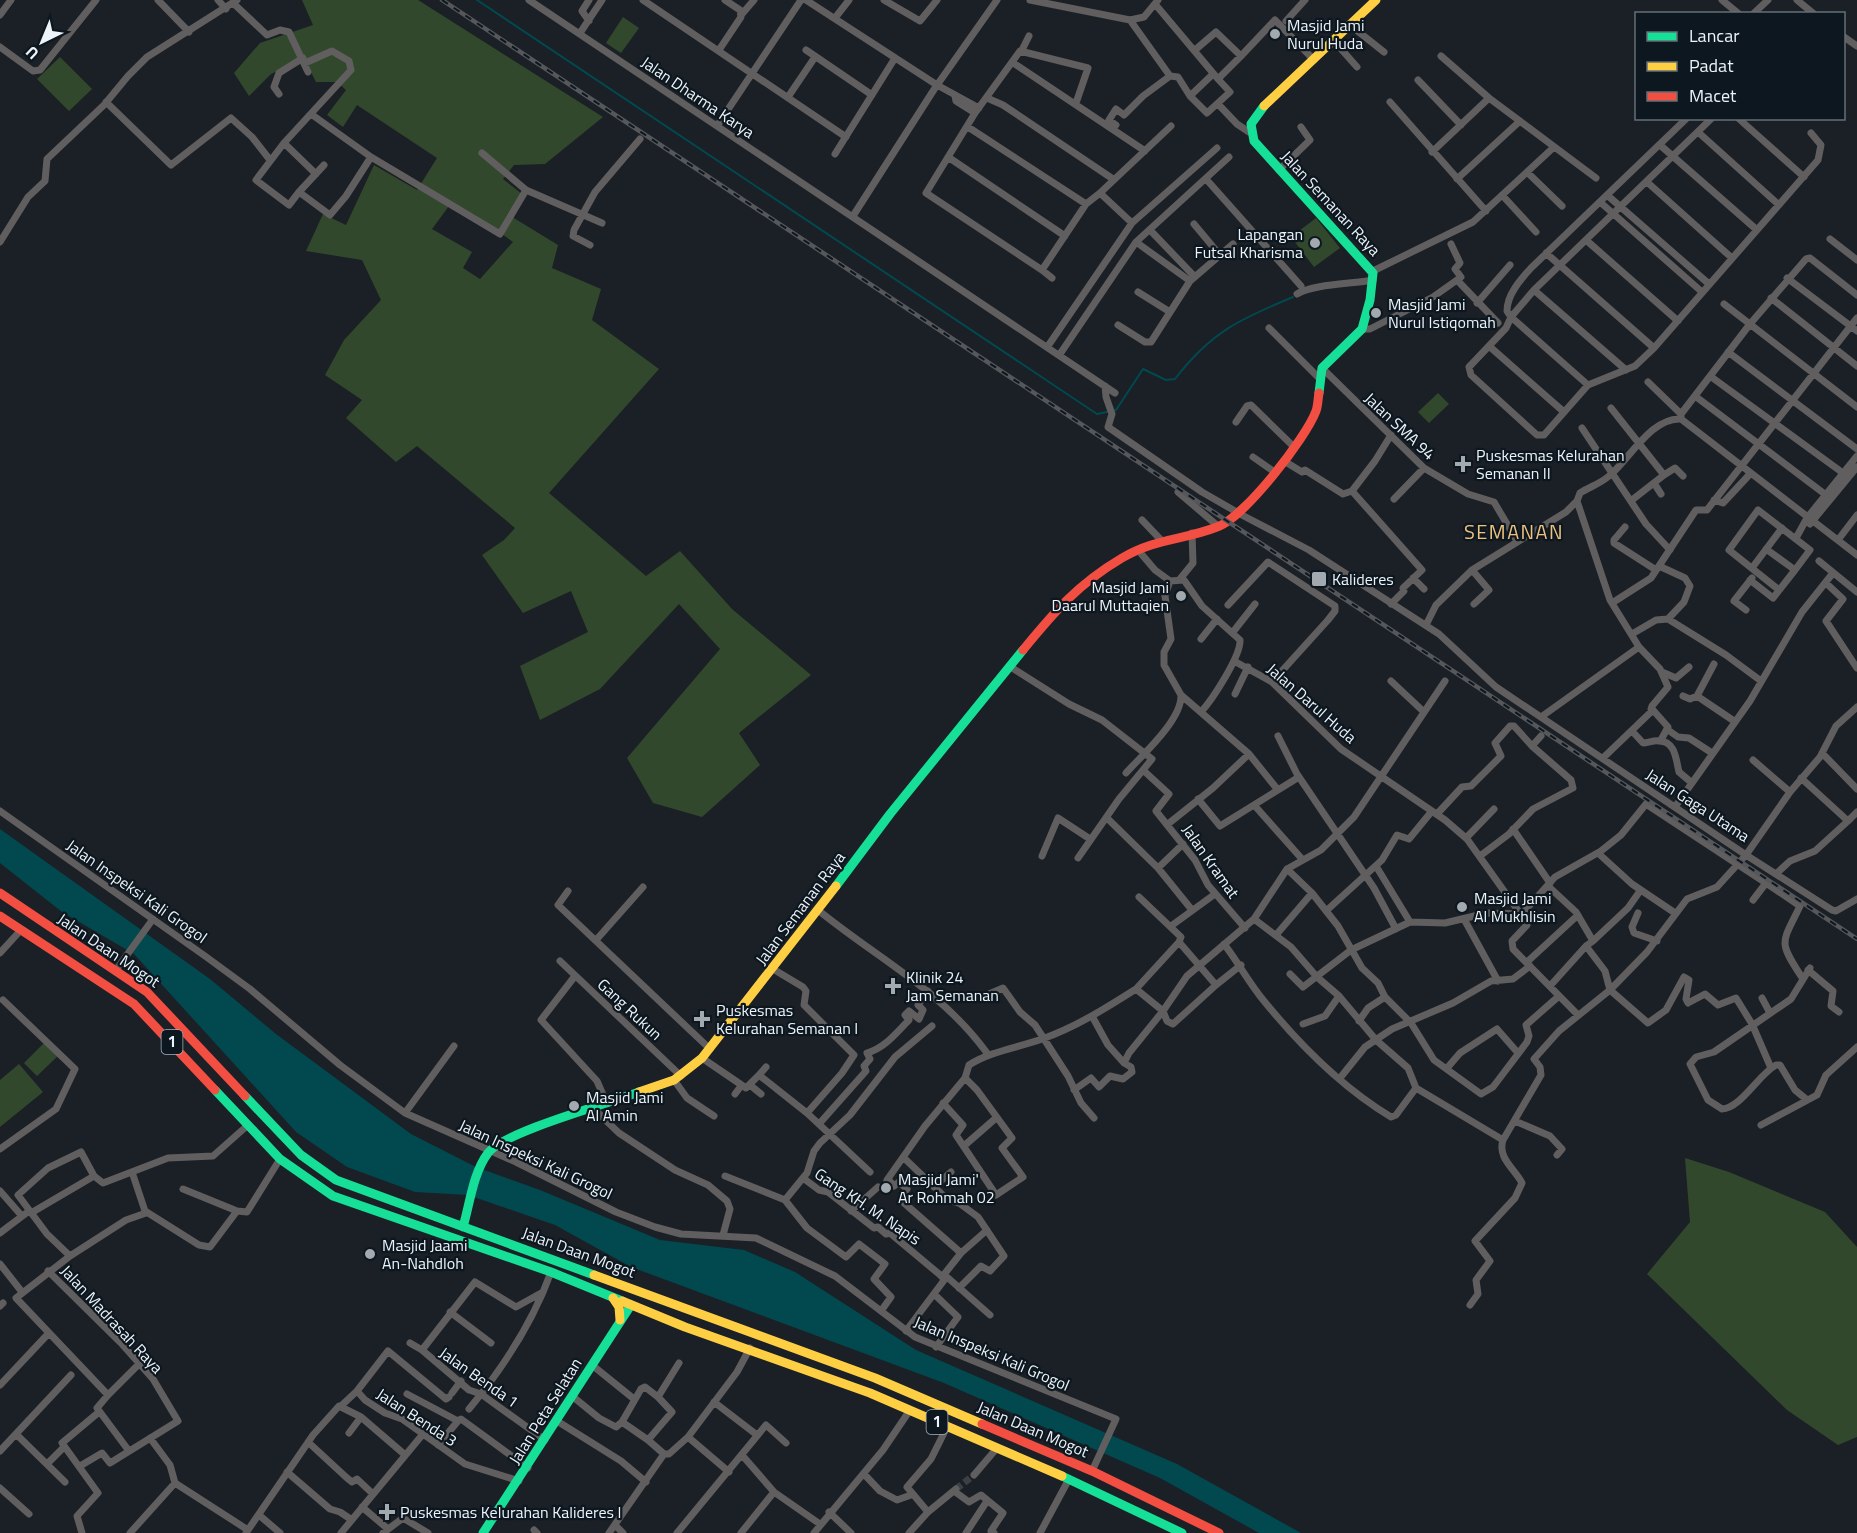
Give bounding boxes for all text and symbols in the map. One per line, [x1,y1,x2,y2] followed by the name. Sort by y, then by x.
[12,12,72,72] north arrow
[1635,12,1845,120] legend
[1287,13,1364,55] place label: Masjid Jami Nurul Huda
[1689,22,1739,49] text: Lancar
[1268,27,1282,41] marker: Masjid Jami Nurul Huda
[20,41,44,65] text: U
[637,50,759,144] street label: Jalan Dharma Karya
[1689,52,1734,79] text: Padat
[1689,82,1737,109] text: Macet
[1276,145,1386,261] street label: Jalan Semanan Raya
[1195,222,1303,264] place label: Lapangan Futsal Kharisma
[1308,236,1322,250] marker: Lapangan Futsal Kharisma
[1388,292,1496,334] place label: Masjid Jami Nurul Istiqomah
[1369,306,1383,320] marker: Masjid Jami Nurul Istiqomah
[1359,387,1441,465] street label: Jalan SMA 94
[1476,443,1625,485] place label: Puskesmas Kelurahan Semanan II
[1454,455,1472,473] marker: Puskesmas Kelurahan Semanan II
[1464,516,1564,547] district label: SEMANAN
[1332,567,1394,591] place label: Kalideres
[1310,570,1328,588] marker: Kalideres
[1052,575,1169,617] place label: Masjid Jami Daarul Muttaqien
[1174,589,1188,603] marker: Masjid Jami Daarul Muttaqien
[1262,657,1362,749] street label: Jalan Darul Huda
[1641,762,1755,848] street label: Jalan Gaga Utama
[1176,819,1246,903] street label: Jalan Kramat
[62,833,212,949] street label: Jalan Inspeksi Kali Grogol
[749,846,851,970] street label: Jalan Semanan Raya
[1474,886,1556,928] place label: Masjid Jami Al Mukhlisin
[1455,900,1469,914] marker: Masjid Jami Al Mukhlisin
[53,907,165,993] street label: Jalan Daan Mogot
[906,965,999,1007] place label: Klinik 24 Jam Semanan
[592,973,668,1045] street label: Gang Rukun
[884,977,902,995] marker: Klinik 24 Jam Semanan
[716,998,858,1040] place label: Puskesmas Kelurahan Semanan I
[693,1010,711,1028] marker: Puskesmas Kelurahan Semanan I
[162,1030,182,1054] road number: 1
[586,1085,663,1127] place label: Masjid Jami Al Amin
[567,1099,581,1113] marker: Masjid Jami Al Amin
[455,1113,617,1205] street label: Jalan Inspeksi Kali Grogol
[810,1161,926,1251] street label: Gang KH. M. Napis
[898,1167,995,1209] place label: Masjid Jami' Ar Rohmah 02
[879,1181,893,1195] marker: Masjid Jami' Ar Rohmah 02
[519,1220,639,1284] street label: Jalan Daan Mogot
[382,1233,467,1275] place label: Masjid Jaami An-Nahdloh
[363,1247,377,1261] marker: Masjid Jaami An-Nahdloh
[55,1259,169,1379] street label: Jalan Madrasah Raya
[910,1309,1074,1397] street label: Jalan Inspeksi Kali Grogol
[434,1341,524,1413] street label: Jalan Benda 1
[503,1353,587,1469] street label: Jalan Peta Selatan
[372,1382,462,1452] street label: Jalan Benda 3
[974,1395,1093,1463] street label: Jalan Daan Mogot
[926,1410,948,1434] road number: 1
[400,1500,621,1524] place label: Puskesmas Kelurahan Kalideres I
[378,1503,396,1521] marker: Puskesmas Kelurahan Kalideres I

